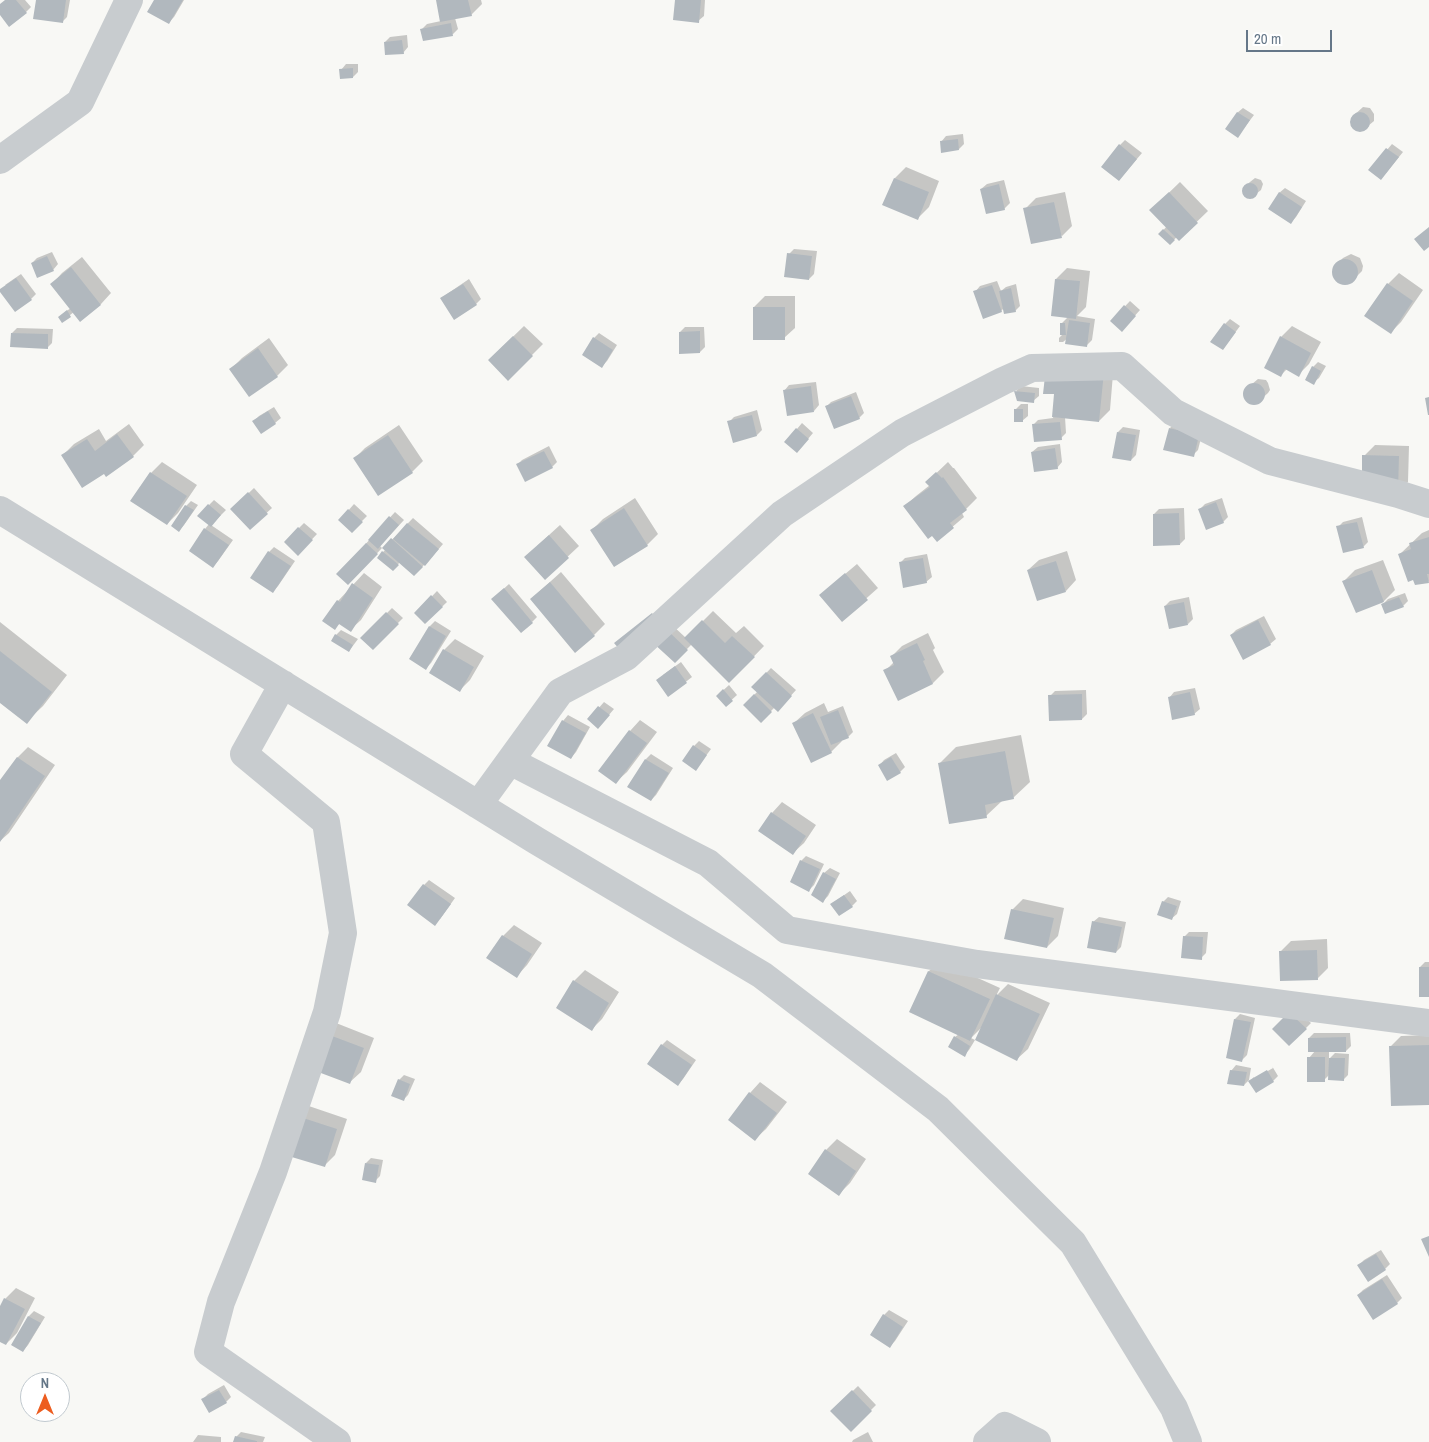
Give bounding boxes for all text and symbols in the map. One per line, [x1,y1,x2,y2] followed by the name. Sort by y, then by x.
[1249,20,1335,52] scale bar
[1254,28,1281,49] text: 20 m
[20,1372,70,1422] north arrow
[41,1374,49,1392] text: N

